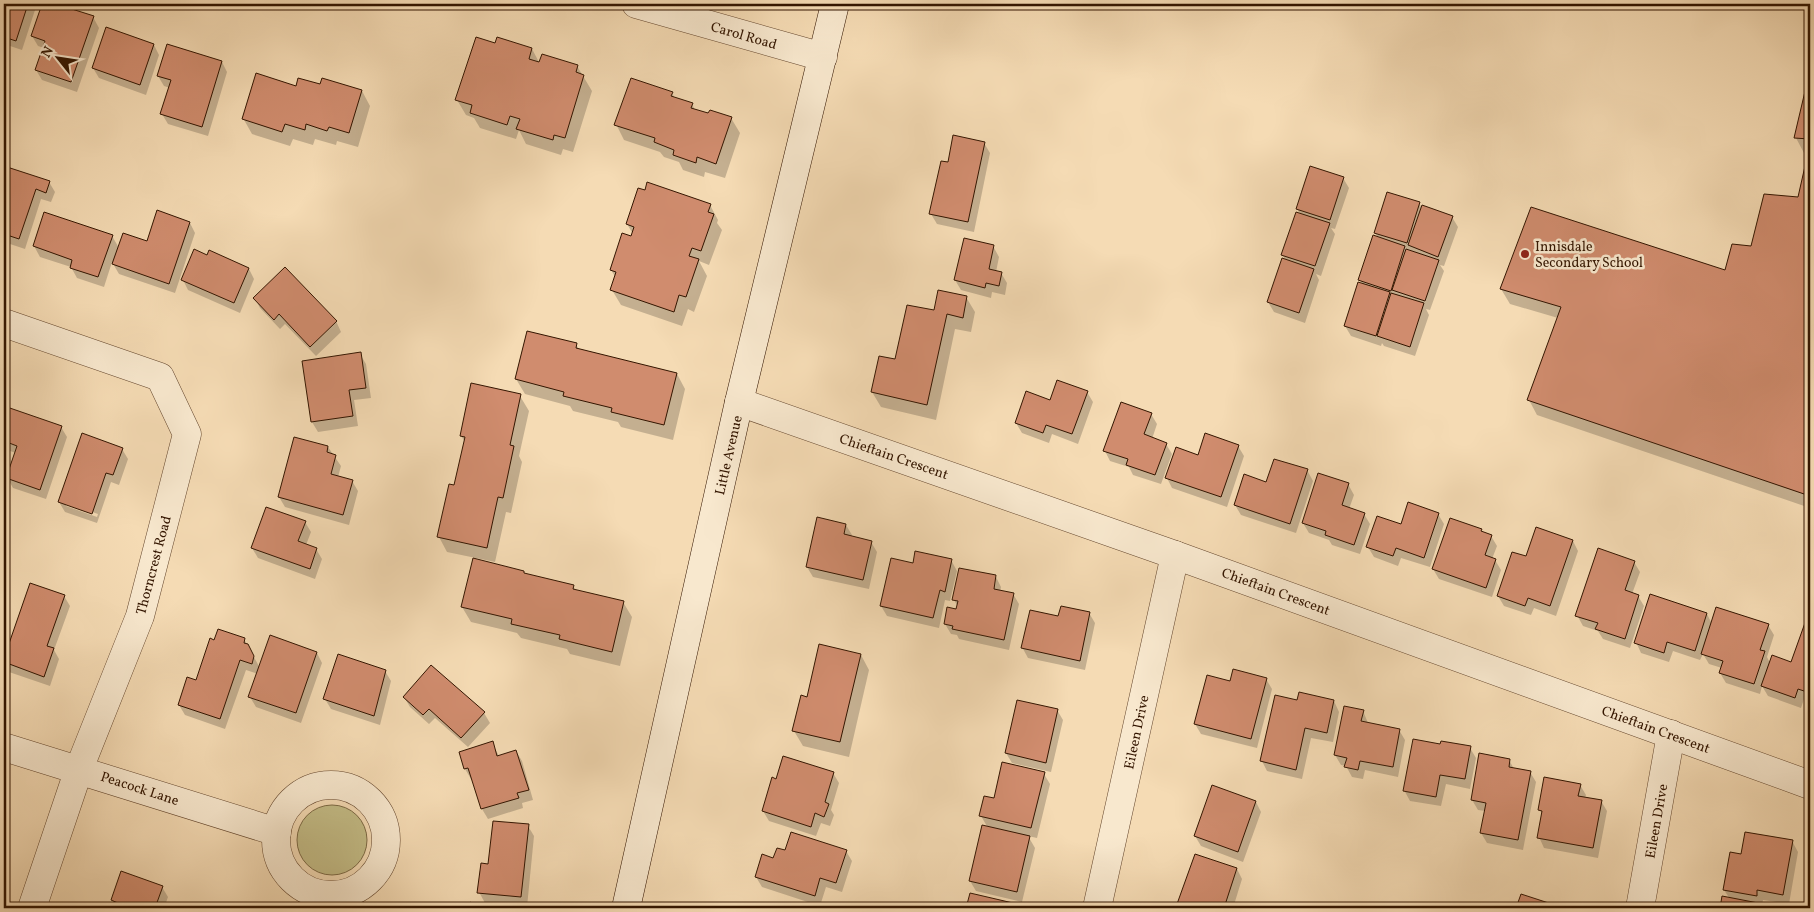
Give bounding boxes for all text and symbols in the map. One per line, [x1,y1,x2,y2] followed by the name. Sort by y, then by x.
[708,18,779,55] street label: Carol Road
[32,32,82,82] north arrow
[37,43,59,61] text: N
[1535,238,1643,273] place label: Innisdale Secondary School
[1519,248,1531,260] marker: Innisdale Secondary School
[711,413,748,497] street label: Little Avenue
[836,430,951,485] street label: Chieftain Crescent
[132,514,177,617] street label: Thorncrest Road
[1219,564,1332,621] street label: Chieftain Crescent
[1120,693,1155,771] street label: Eileen Drive
[1599,702,1712,759] street label: Chieftain Crescent
[98,768,181,811] street label: Peacock Lane
[1642,782,1673,860] street label: Eileen Drive

